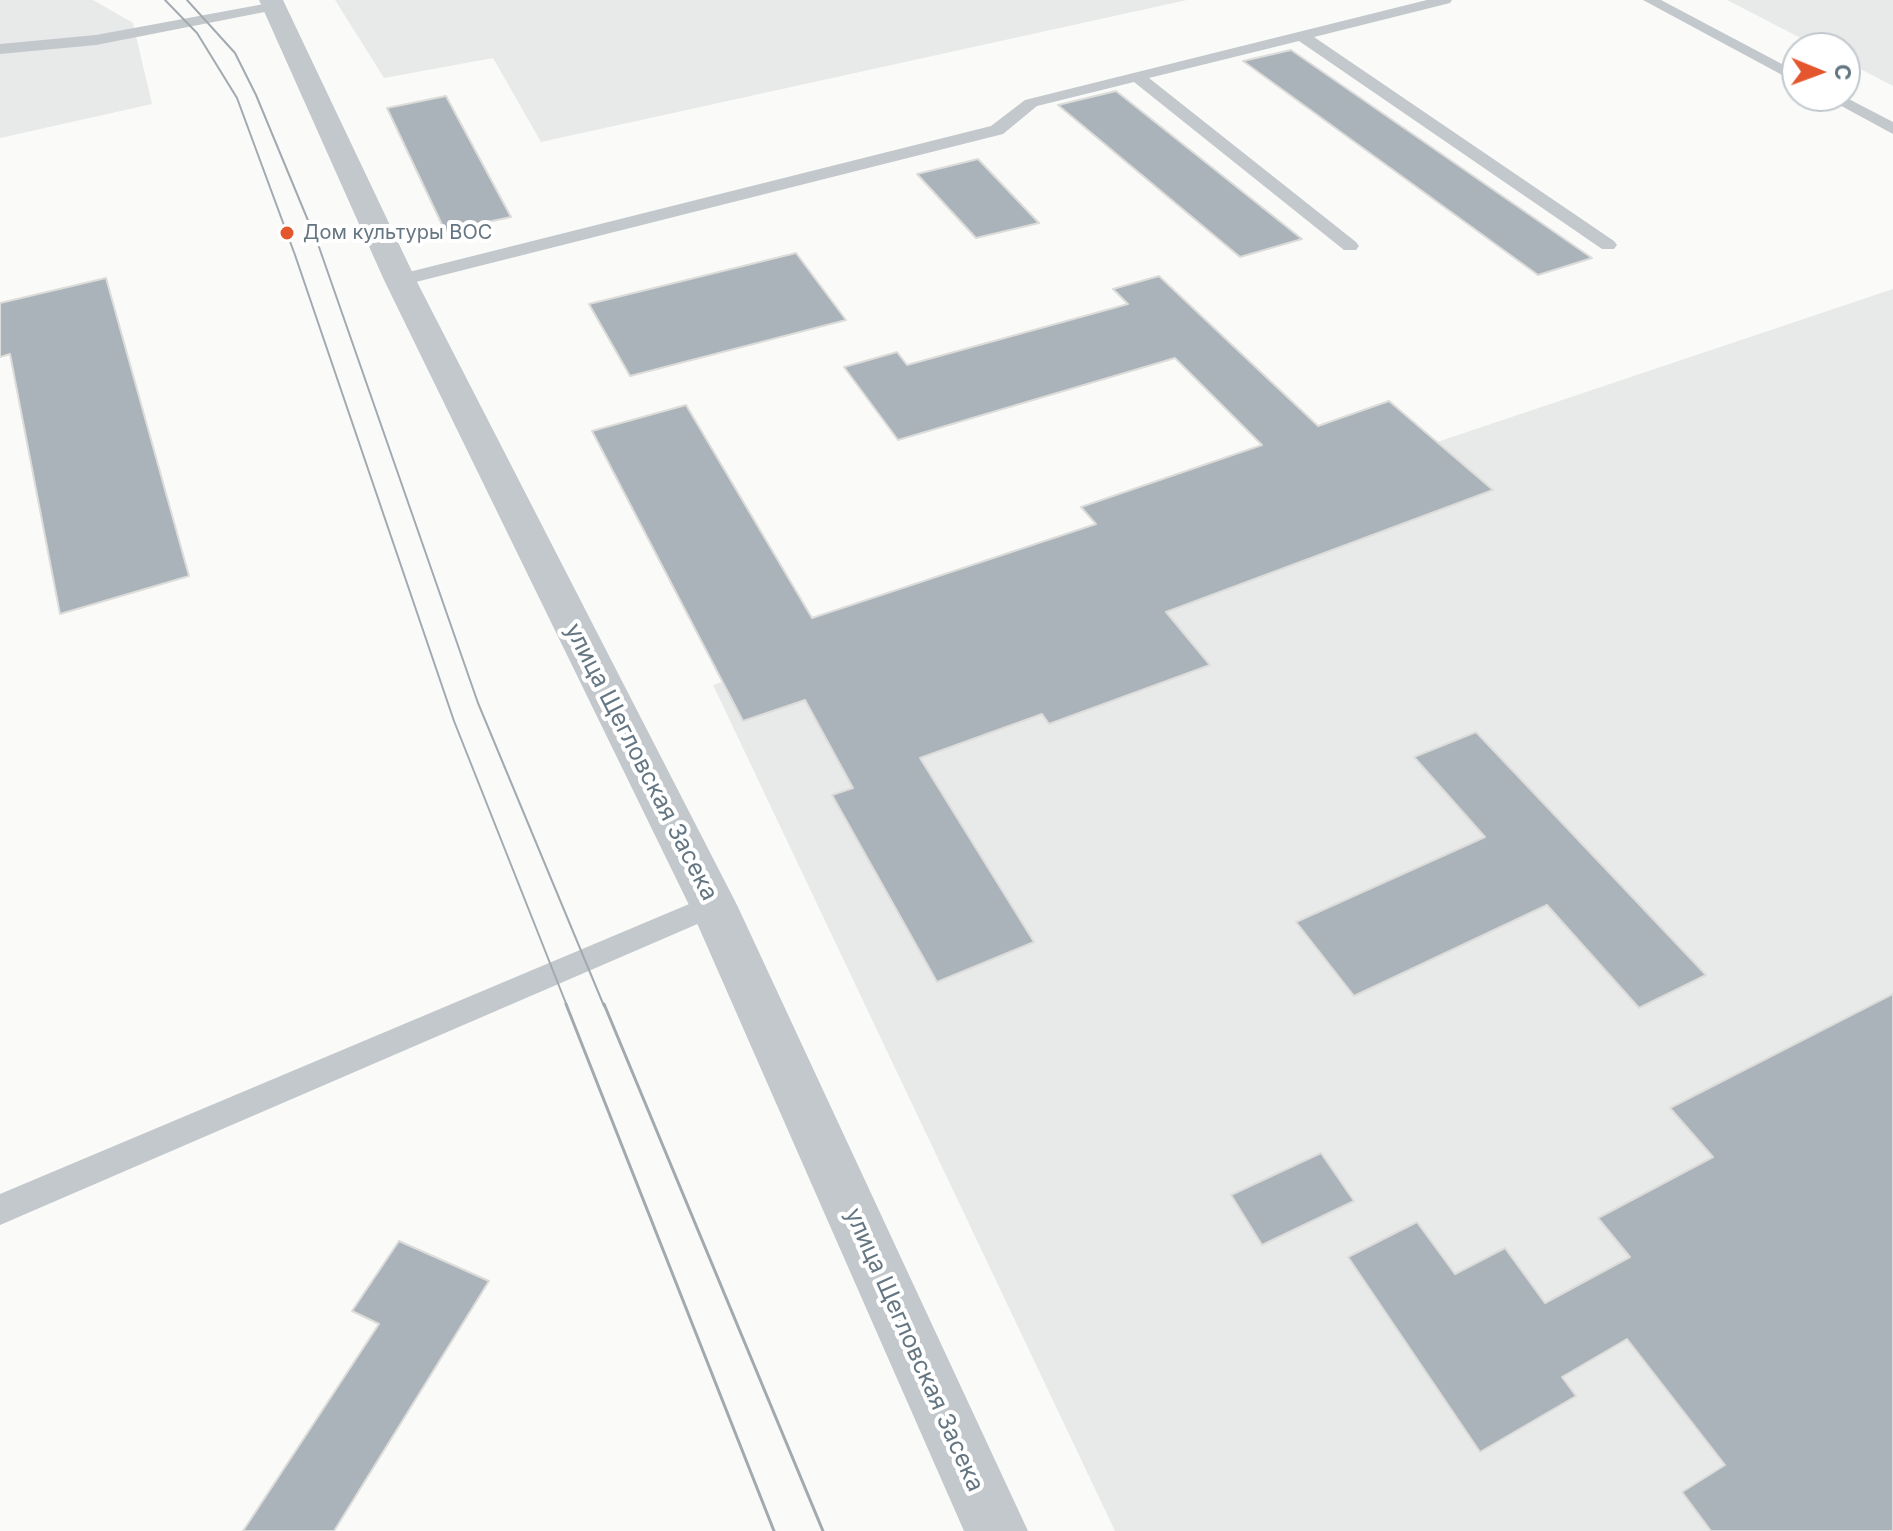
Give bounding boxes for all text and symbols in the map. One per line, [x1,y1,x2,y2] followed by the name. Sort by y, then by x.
[1781,32,1861,112] north arrow
[1830,64,1856,81] text: С
[303,221,492,245] place label: Дом культуры ВОС
[278,224,296,242] marker: Дом культуры ВОС
[558,619,724,905] street label: улица Щегловская Засека
[838,1204,990,1496] street label: улица Щегловская Засека

